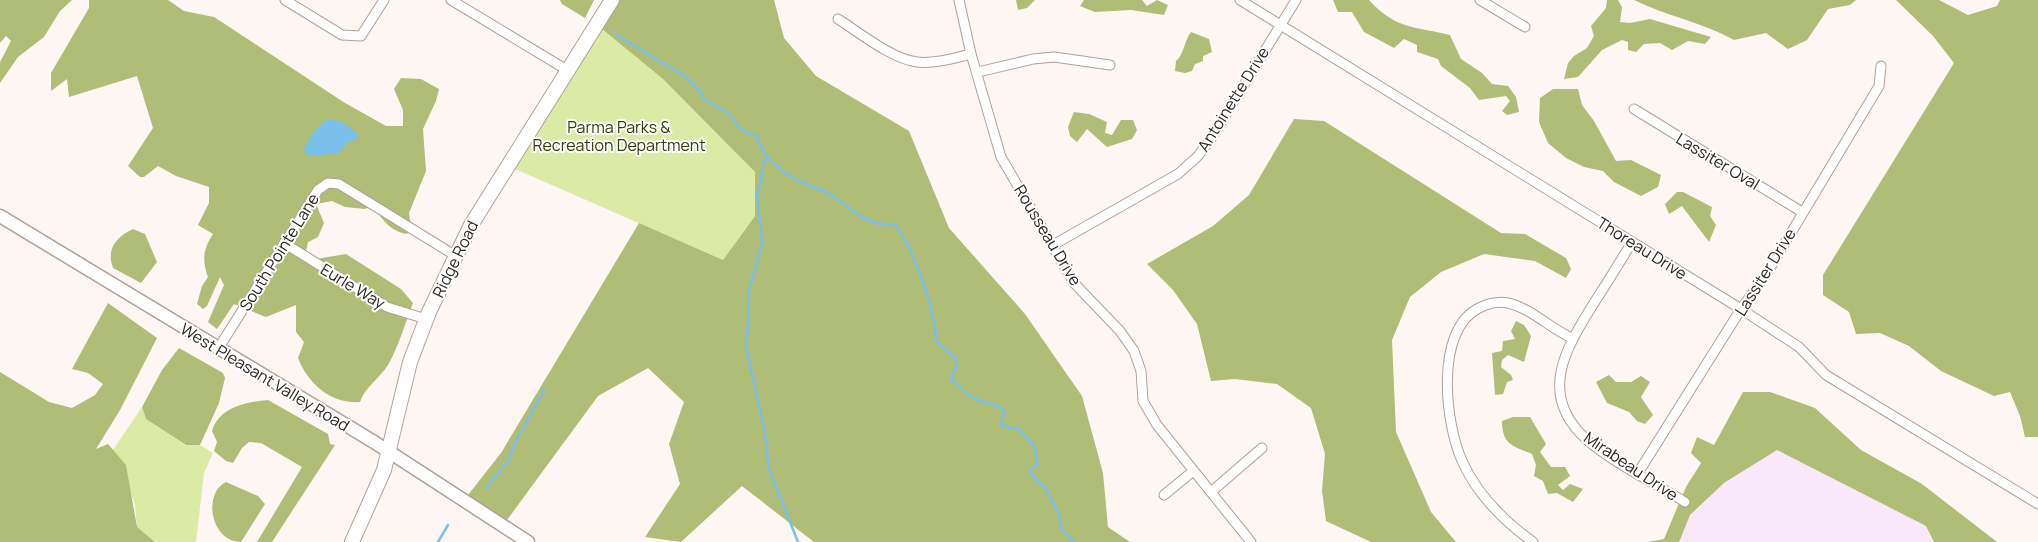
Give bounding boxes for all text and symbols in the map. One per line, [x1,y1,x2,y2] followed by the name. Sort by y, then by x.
[1192,42,1274,156] street label: Antoinette Drive
[532,116,706,156] park label: Parma Parks & Recreation Department
[1672,127,1764,195] street label: Lassiter Oval
[1009,180,1087,290] street label: Rousseau Drive
[234,189,324,315] street label: South Pointe Lane
[1593,212,1691,284] street label: Thoreau Drive
[427,217,483,301] street label: Ridge Road
[1729,224,1801,320] street label: Lassiter Drive
[317,258,390,314] street label: Eurle Way
[176,318,354,436] street label: West Pleasant Valley Road
[1580,426,1682,506] street label: Mirabeau Drive

